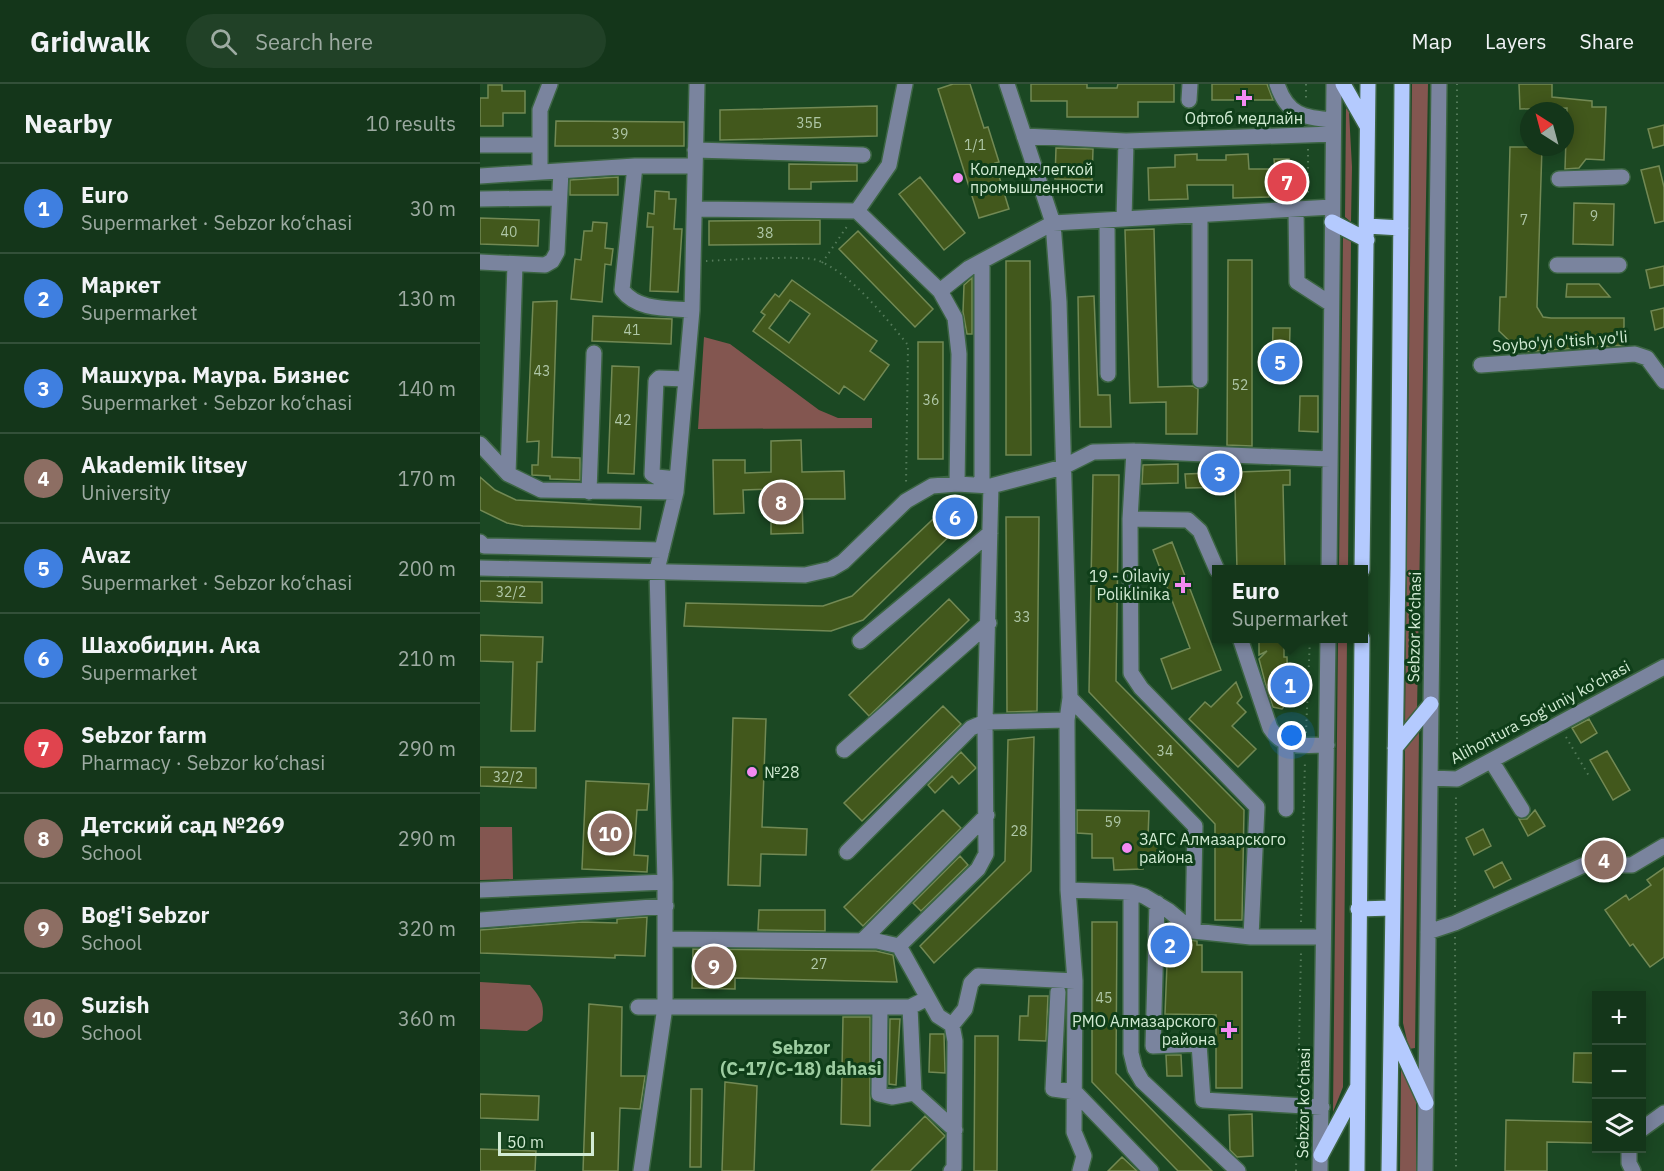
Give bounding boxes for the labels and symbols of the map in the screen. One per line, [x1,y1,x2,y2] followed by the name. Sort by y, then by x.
[1235,89,1253,107] marker: Офтоб медлайн
[1520,102,1574,156] north arrow
[1185,108,1303,128] place label: Офтоб медлайн
[796,114,822,132] house number: 35Б
[612,125,628,143] house number: 39
[964,136,986,154] house number: 1/1
[970,159,1104,197] place label: Колледж легкой промышленности
[1268,160,1306,204] pin: 7
[951,171,965,185] marker: Колледж легкой промышленности
[1590,207,1598,225] house number: 9
[1520,211,1528,229] house number: 7
[501,223,517,241] house number: 40
[757,224,773,242] house number: 38
[624,321,640,339] house number: 41
[1492,326,1628,356] street label: Soybo'yi o'tish yo'li
[1260,340,1300,384] pin: 5
[534,362,550,380] house number: 43
[1232,376,1248,394] house number: 52
[923,391,939,409] house number: 36
[615,411,631,429] house number: 42
[1200,450,1240,496] pin: 3
[762,480,800,524] pin: 8
[936,494,974,540] pin: 6
[1089,566,1170,604] place label: 19 - Oilaviy Poliklinika
[1403,571,1425,683] street label: Sebzor ko‘chasi
[1174,576,1192,594] marker: 19 - Oilaviy Poliklinika
[496,583,526,601] house number: 32/2
[1014,608,1030,626] house number: 33
[1447,656,1633,768] street label: Alihontura Sog'uniy ko'chasi
[1270,662,1310,708] pin: 1
[1277,721,1306,750] your location
[1157,742,1173,760] house number: 34
[764,762,800,782] place label: №28
[745,765,759,779] marker: №28
[493,768,523,786] house number: 32/2
[590,810,630,855] pin: 10
[1105,813,1121,831] house number: 59
[1011,822,1027,840] house number: 28
[1139,829,1286,867] place label: ЗАГС Алмазарского района
[1584,838,1624,882] pin: 4
[1120,841,1134,855] marker: ЗАГС Алмазарского района
[1150,922,1190,968] pin: 2
[694,944,734,988] pin: 9
[811,955,827,973] house number: 27
[1096,989,1112,1007] house number: 45
[1072,1011,1216,1049] place label: РМО Алмазарского района
[1220,1021,1238,1039] marker: РМО Алмазарского района
[720,1036,882,1080] district label: Sebzor (C-17/C-18) dahasi
[1292,1047,1314,1159] street label: Sebzor ko‘chasi
[498,1129,594,1156] scale bar

